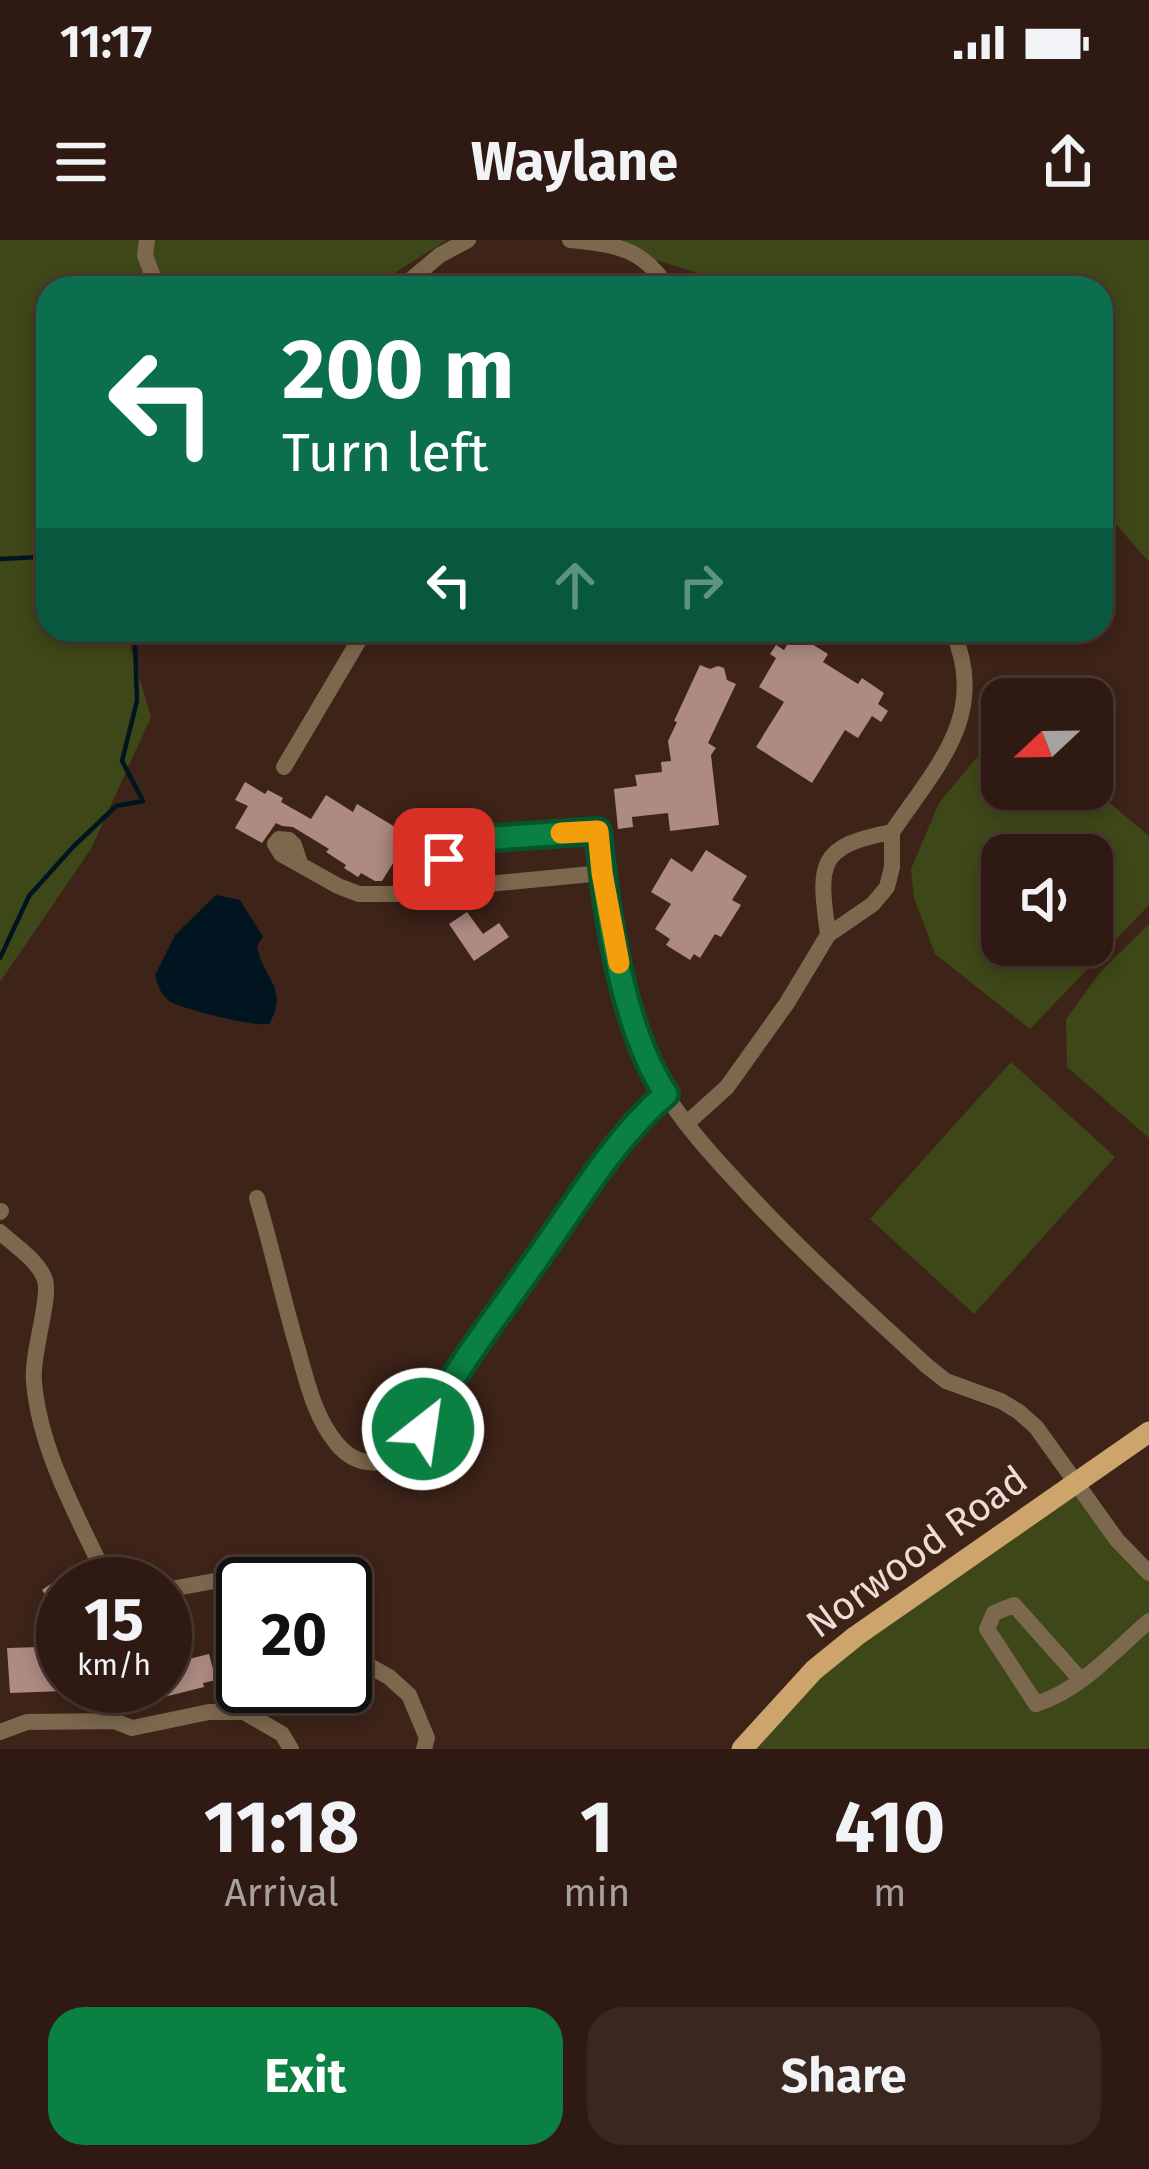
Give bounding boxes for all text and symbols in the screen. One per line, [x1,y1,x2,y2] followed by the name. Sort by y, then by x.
[60,15,152,69] text: 11:17
[48,129,114,195] icon: menu
[1035,129,1101,195] icon: share
[471,130,678,194] text: Waylane
[282,319,515,420] text: 200 m
[84,324,240,480] icon: left
[282,421,489,485] text: Turn left
[416,552,482,618] icon: left
[542,552,608,618] icon: ahead
[668,552,734,618] icon: right
[981,678,1113,810] north arrow
[981,678,1113,966] map controls
[393,808,495,910] pin
[411,826,477,892] icon: arrive
[981,834,1113,966] button: sound
[360,1366,486,1492] position arrow
[798,1457,1036,1647] street label: Norwood Road
[216,1557,372,1713] speed limit sign: 20
[84,1584,144,1656] text: 15
[77,1647,151,1683] text: km/h
[204,1785,359,1871] text: 11:18
[580,1785,613,1871] text: 1
[834,1785,945,1871] text: 410
[224,1870,339,1916] text: Arrival
[563,1870,630,1916] text: min
[873,1870,906,1916] text: m
[48,2007,563,2145] button: Exit
[587,2007,1101,2145] button: Share

